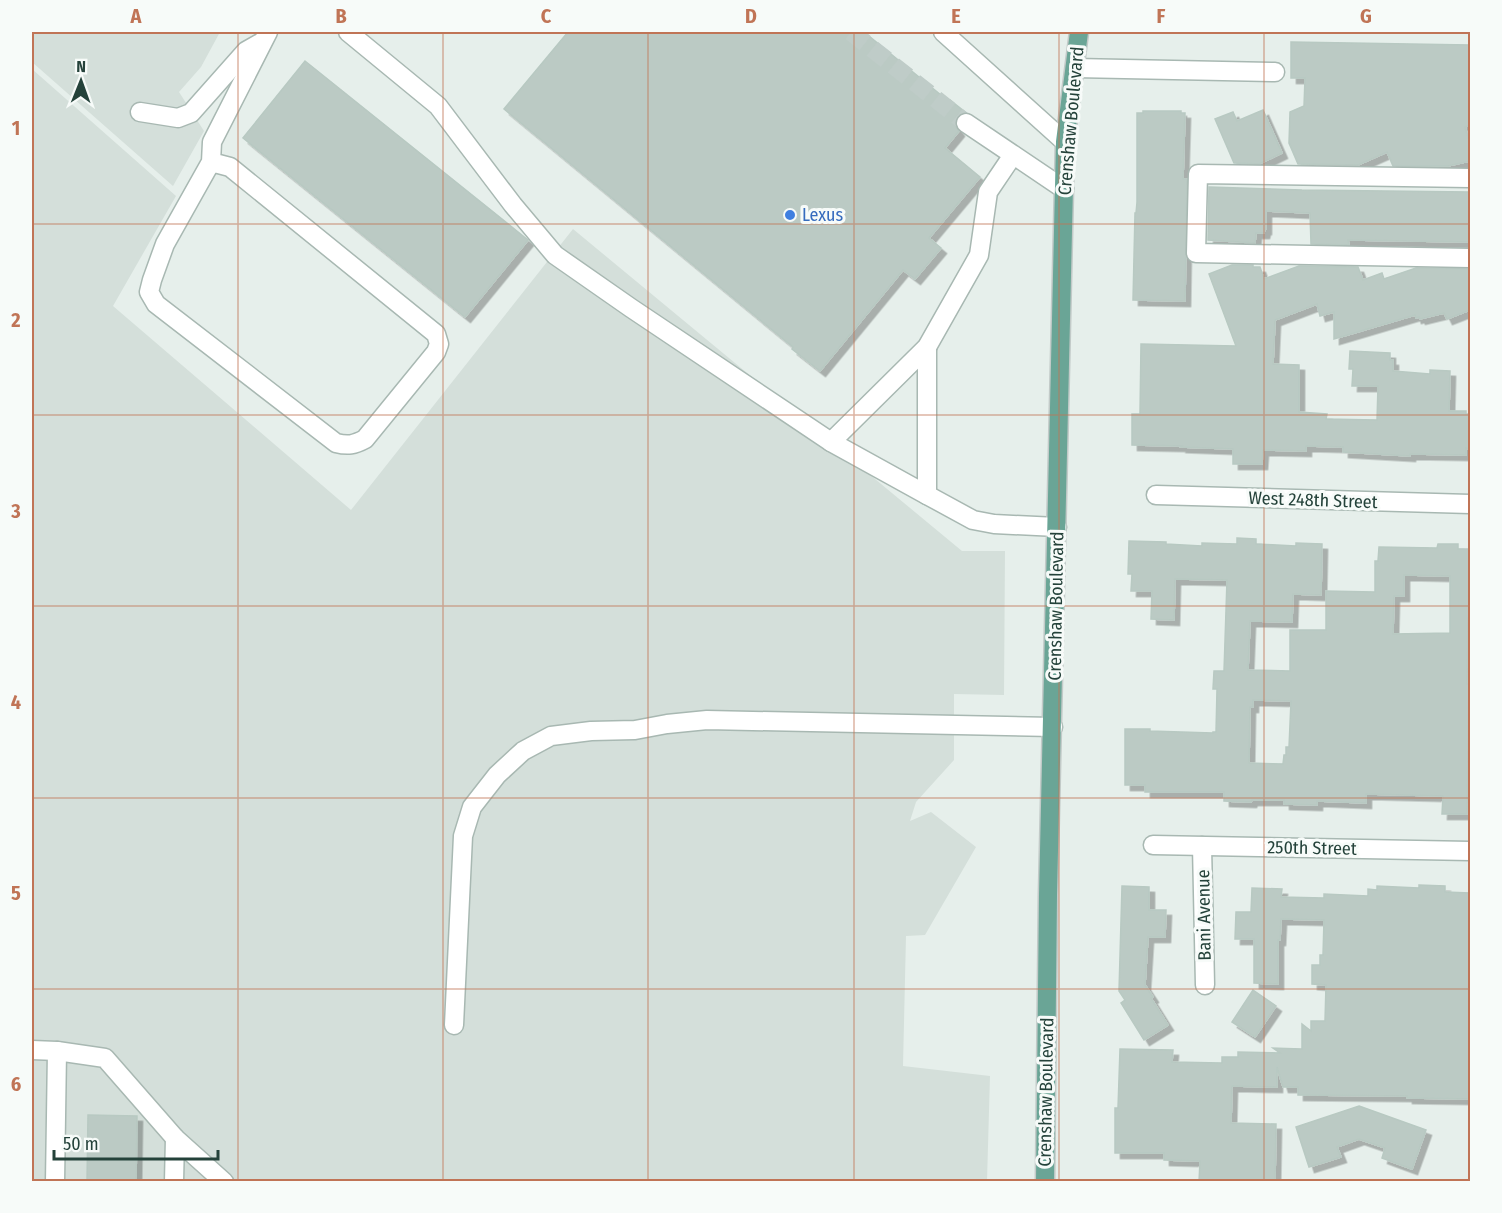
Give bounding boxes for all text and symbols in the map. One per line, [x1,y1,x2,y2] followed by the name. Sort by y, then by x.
[130,4,143,28] text: A
[335,4,347,28] text: B
[541,4,552,28] text: C
[745,4,757,28] text: D
[951,4,961,28] text: E
[1157,4,1166,28] text: F
[1360,4,1372,28] text: G
[1054,46,1088,196] street label: Crenshaw Boulevard
[51,51,111,111] north arrow
[76,57,86,76] text: N
[12,116,20,140] text: 1
[802,204,843,226] place label: Lexus
[783,208,797,222] marker: Lexus
[10,308,21,332] text: 2
[1248,487,1378,513] street label: West 248th Street
[10,499,21,523] text: 3
[1044,531,1068,681] street label: Crenshaw Boulevard
[11,690,21,714] text: 4
[1267,836,1357,860] street label: 250th Street
[1192,869,1216,961] street label: Bani Avenue
[11,881,21,905] text: 5
[1034,1017,1058,1167] street label: Crenshaw Boulevard
[11,1072,21,1096] text: 6
[54,1123,218,1161] scale bar
[63,1133,99,1155] text: 50 m

